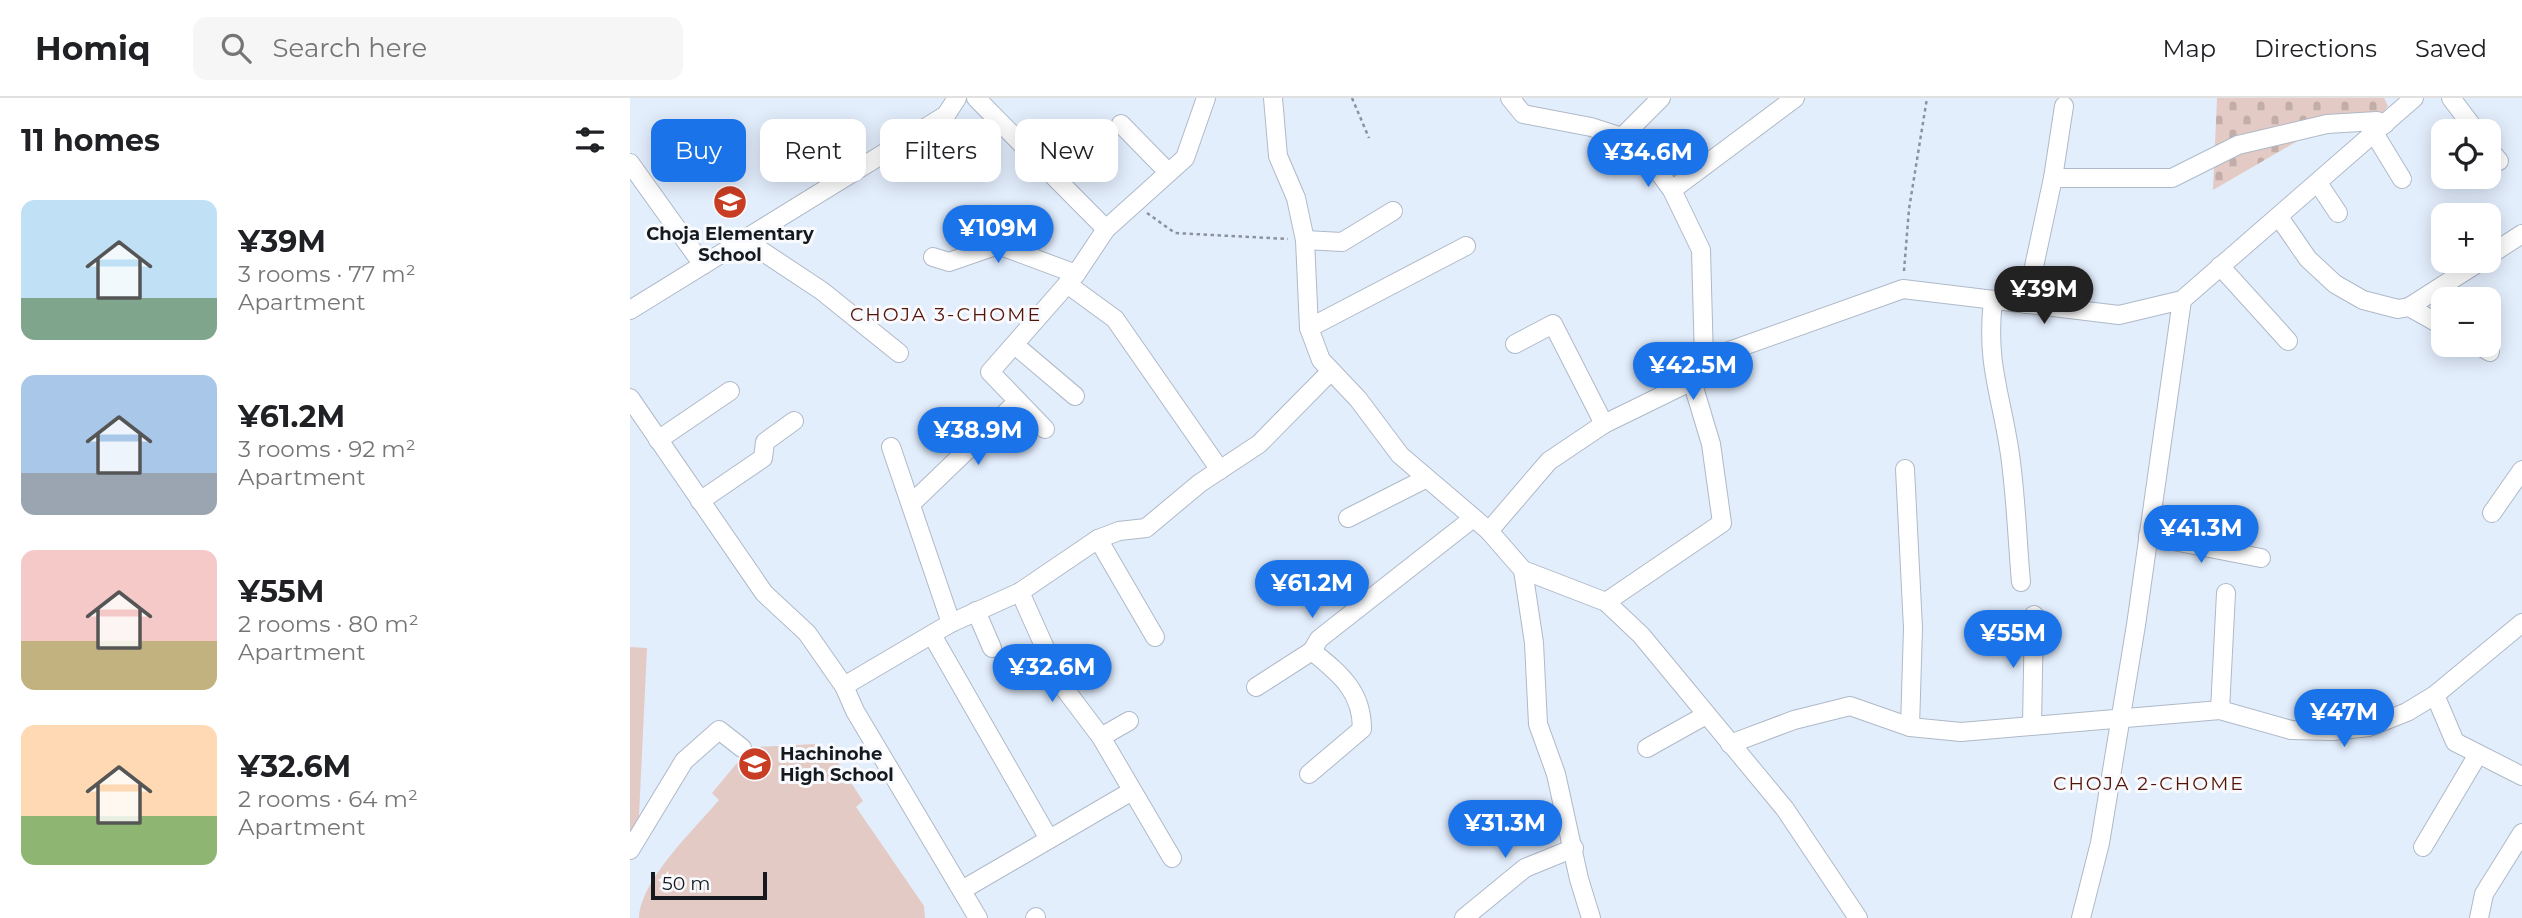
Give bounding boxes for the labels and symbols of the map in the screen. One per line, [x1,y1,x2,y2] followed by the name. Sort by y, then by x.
[1591,130,1705,189] pin: ¥34.6M
[711,183,749,221] school or university icon: Choja Elementary School
[949,206,1047,265] pin: ¥109M
[646,223,814,266] place label: Choja Elementary School
[2003,266,2085,326] pin: ¥39M
[850,303,1042,326] district label: CHOJA 3-CHOME
[1636,342,1750,402] pin: ¥42.5M
[921,408,1035,467] pin: ¥38.9M
[2144,505,2258,565] pin: ¥41.3M
[1255,560,1369,620] pin: ¥61.2M
[1972,610,2054,670] pin: ¥55M
[995,644,1109,704] pin: ¥32.6M
[2303,690,2385,749] pin: ¥47M
[780,743,894,786] place label: Hachinohe High School
[736,745,774,783] school or university icon: Hachinohe High School
[2053,772,2245,795] district label: CHOJA 2-CHOME
[1448,800,1562,860] pin: ¥31.3M
[651,869,766,901] scale bar

